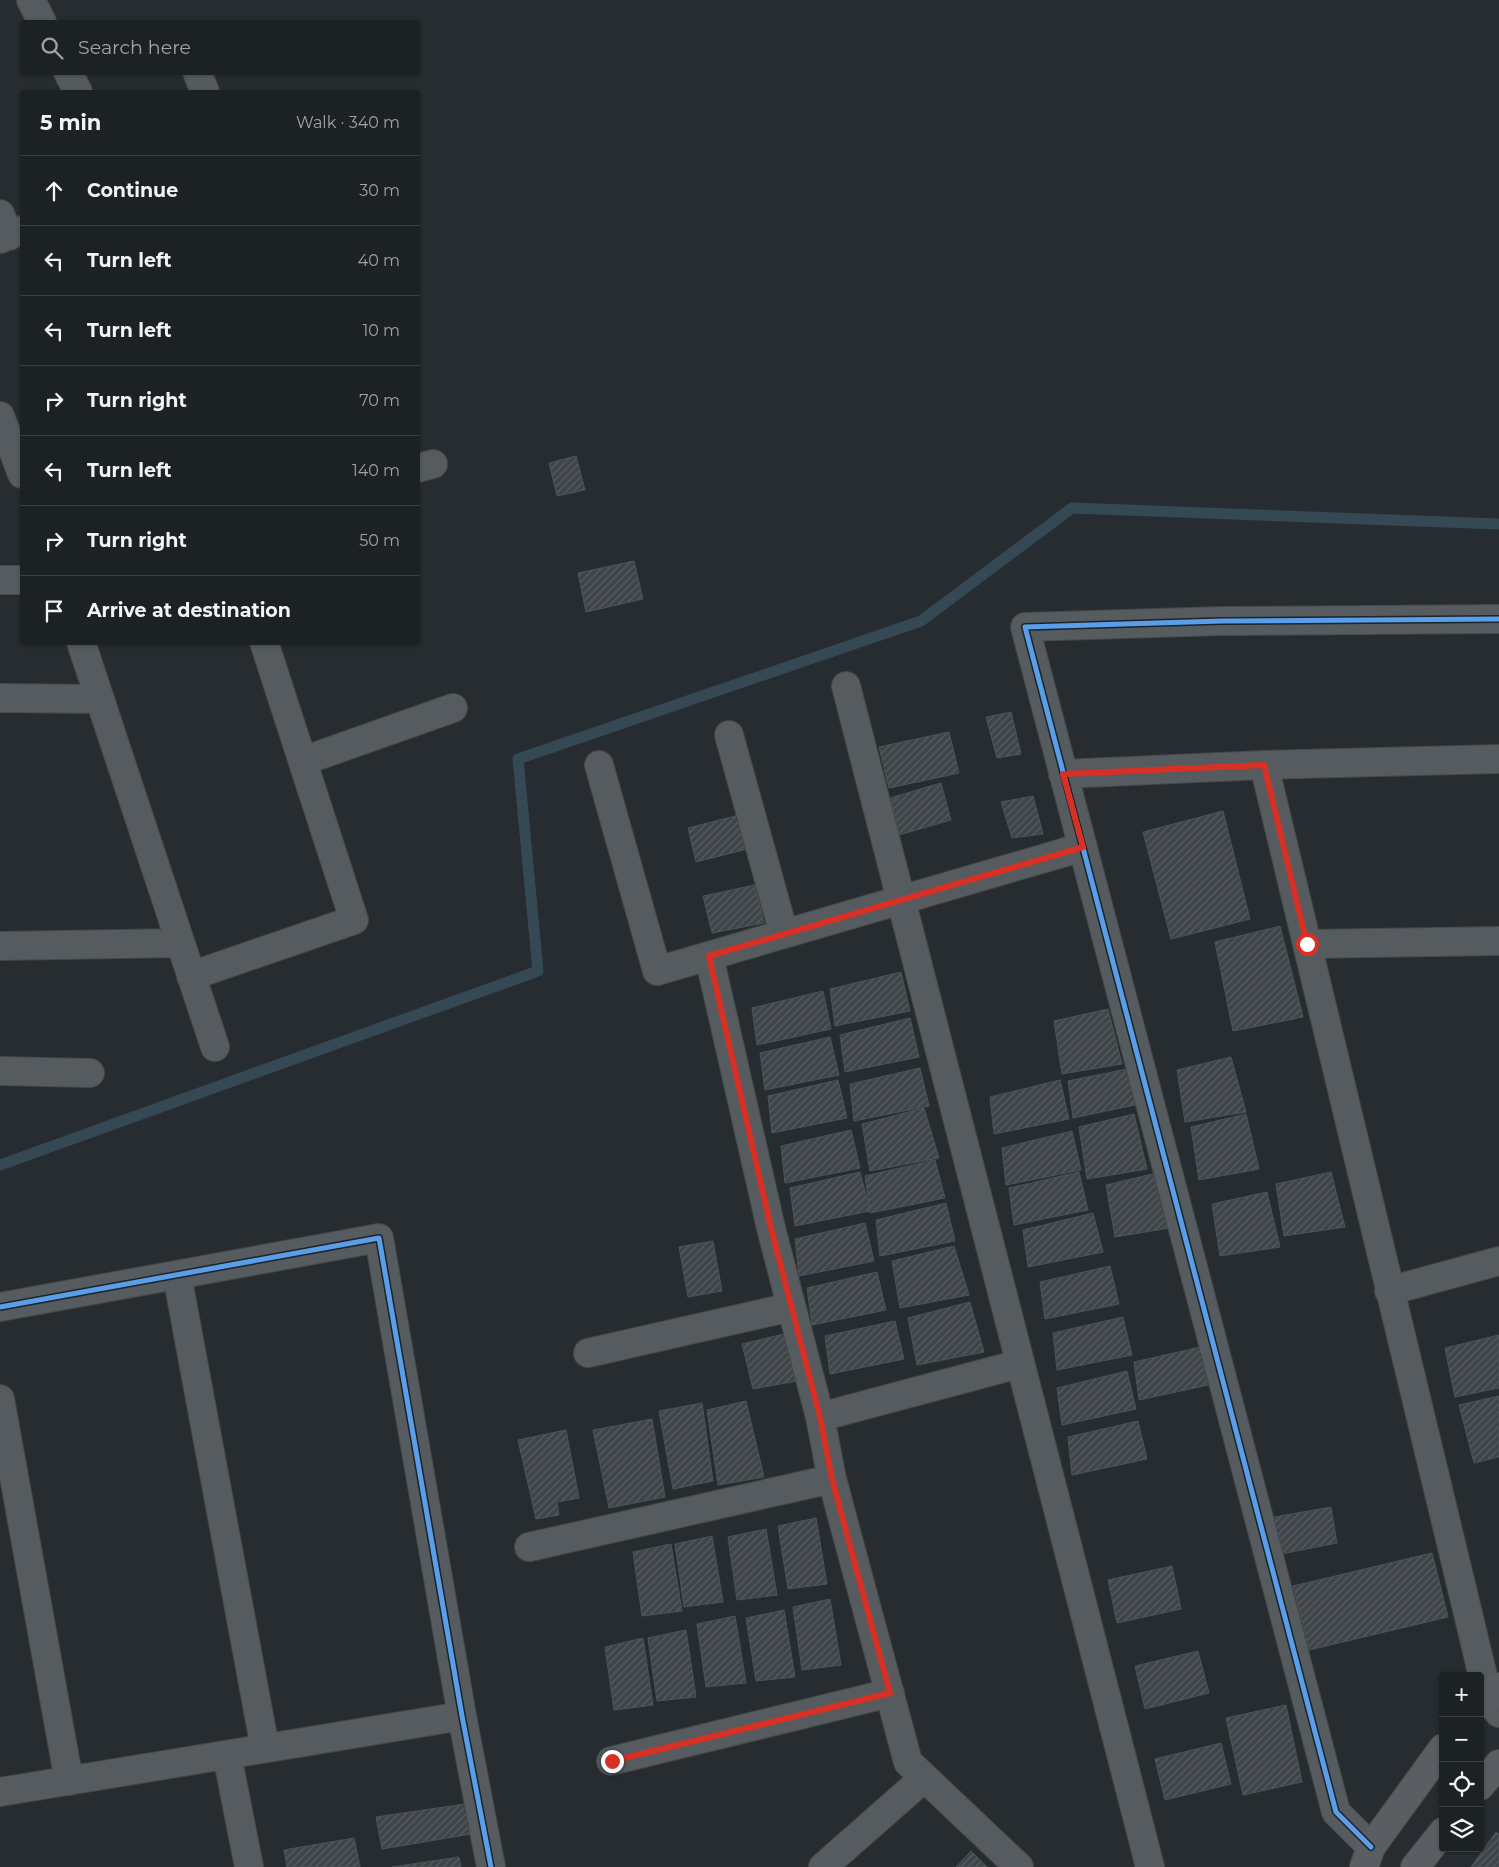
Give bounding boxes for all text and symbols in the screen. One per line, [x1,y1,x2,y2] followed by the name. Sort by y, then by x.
[20,20,420,75] search box
[38,34,66,62] icon: search
[78,36,191,59] text: Search here
[40,110,101,135] text: 5 min
[296,113,400,132] text: Walk · 340 m
[40,177,68,205] icon: ahead
[87,179,178,202] text: Continue
[359,181,400,200] text: 30 m
[40,247,68,275] icon: left
[87,249,172,272] text: Turn left
[358,251,400,270] text: 40 m
[40,317,68,345] icon: left
[87,319,172,342] text: Turn left
[362,321,400,340] text: 10 m
[40,387,68,415] icon: right
[87,389,187,412] text: Turn right
[359,391,400,410] text: 70 m
[40,457,68,485] icon: left
[87,459,172,482] text: Turn left
[352,461,400,480] text: 140 m
[40,527,68,555] icon: right
[87,529,187,552] text: Turn right
[359,531,400,550] text: 50 m
[40,597,68,625] icon: arrive
[87,599,291,622] text: Arrive at destination
[1296,933,1319,956] route start
[1439,1672,1484,1852] map controls
[1439,1672,1484,1717] button: +
[1439,1717,1484,1762] button: −
[601,1750,624,1773] route end
[1439,1762,1484,1807] button: locate
[1439,1807,1484,1852] button: layers

